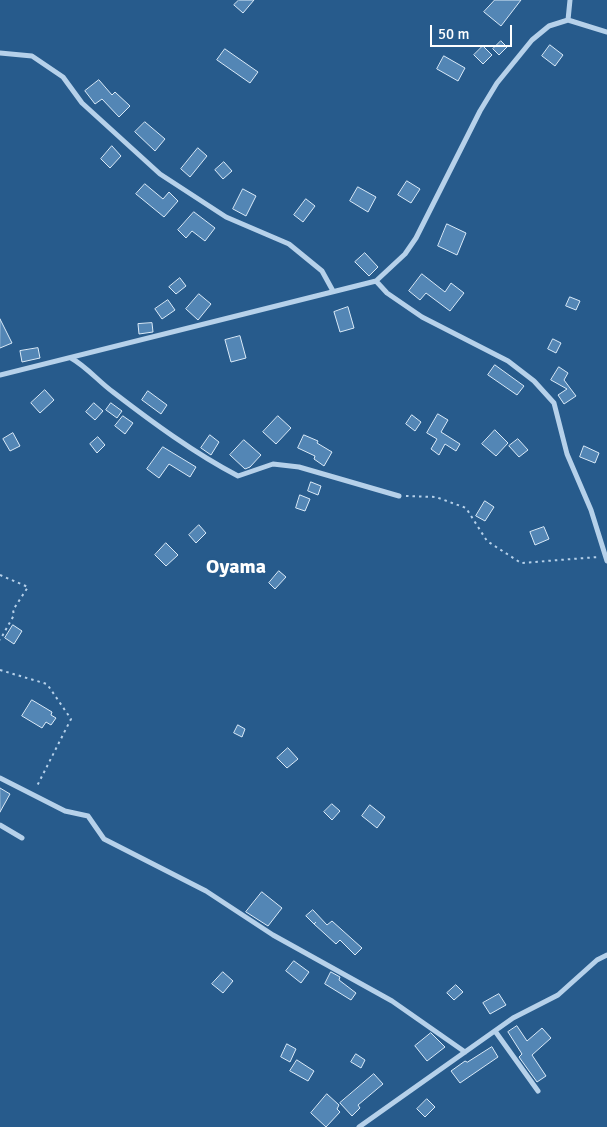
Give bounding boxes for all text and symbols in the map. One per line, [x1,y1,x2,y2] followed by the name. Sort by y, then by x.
[432,15,514,47] scale bar
[438,25,469,43] text: 50 m
[206,556,266,580] district label: Oyama

